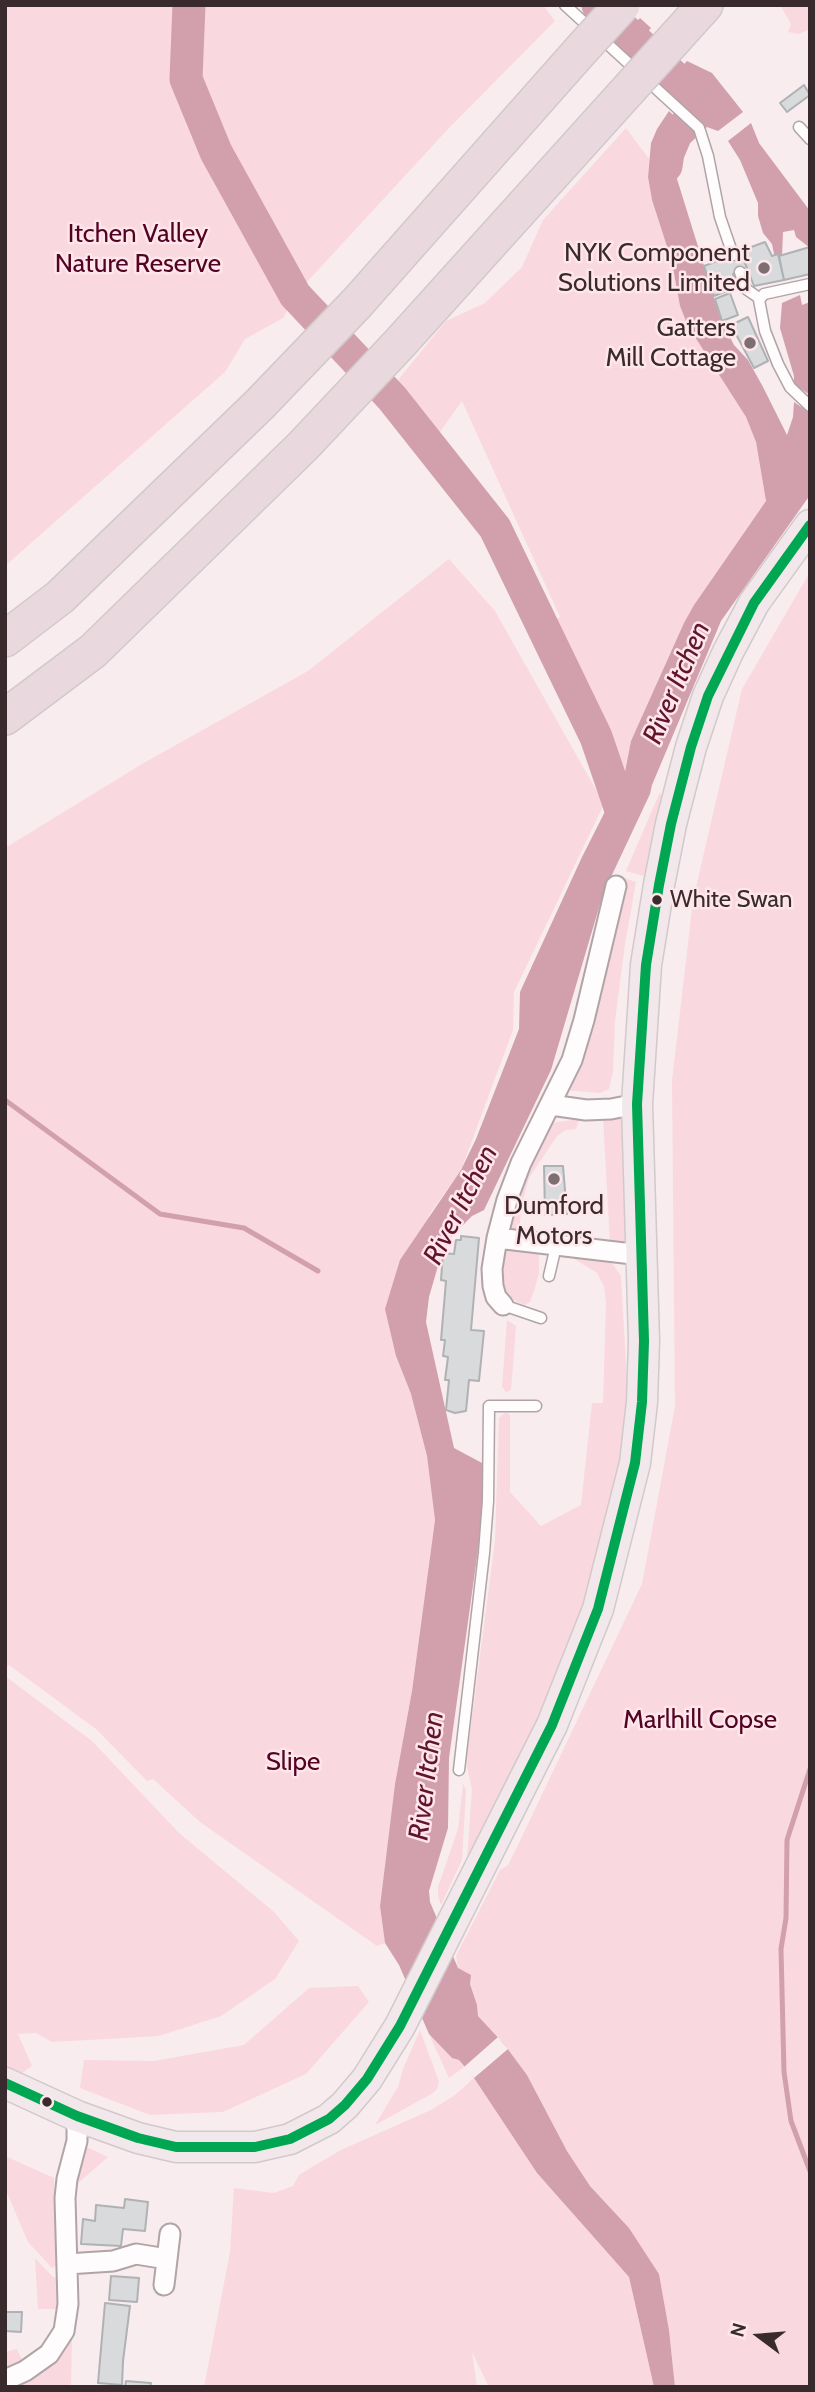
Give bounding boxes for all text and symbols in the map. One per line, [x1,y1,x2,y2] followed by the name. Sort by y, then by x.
[55,218,221,280] park label: Itchen Valley Nature Reserve
[558,237,750,298] place label: NYK Component Solutions Limited
[756,260,772,276] marker: NYK Component Solutions Limited
[605,312,736,374] place label: Gatters Mill Cottage
[742,335,758,351] marker: Gatters Mill Cottage
[636,617,718,749] water label: River Itchen
[670,886,792,914] place label: White Swan
[650,893,664,907] marker: White Swan
[417,1140,505,1270] water label: River Itchen
[546,1171,562,1187] marker: Dumford Motors
[504,1190,604,1252] place label: Dumford Motors
[623,1704,777,1736] park label: Marlhill Copse
[402,1710,452,1842] water label: River Itchen
[266,1746,320,1778] park label: Slipe
[40,2095,54,2109] unlabelled marker
[724,2301,794,2371] north arrow
[725,2320,751,2340] text: N

